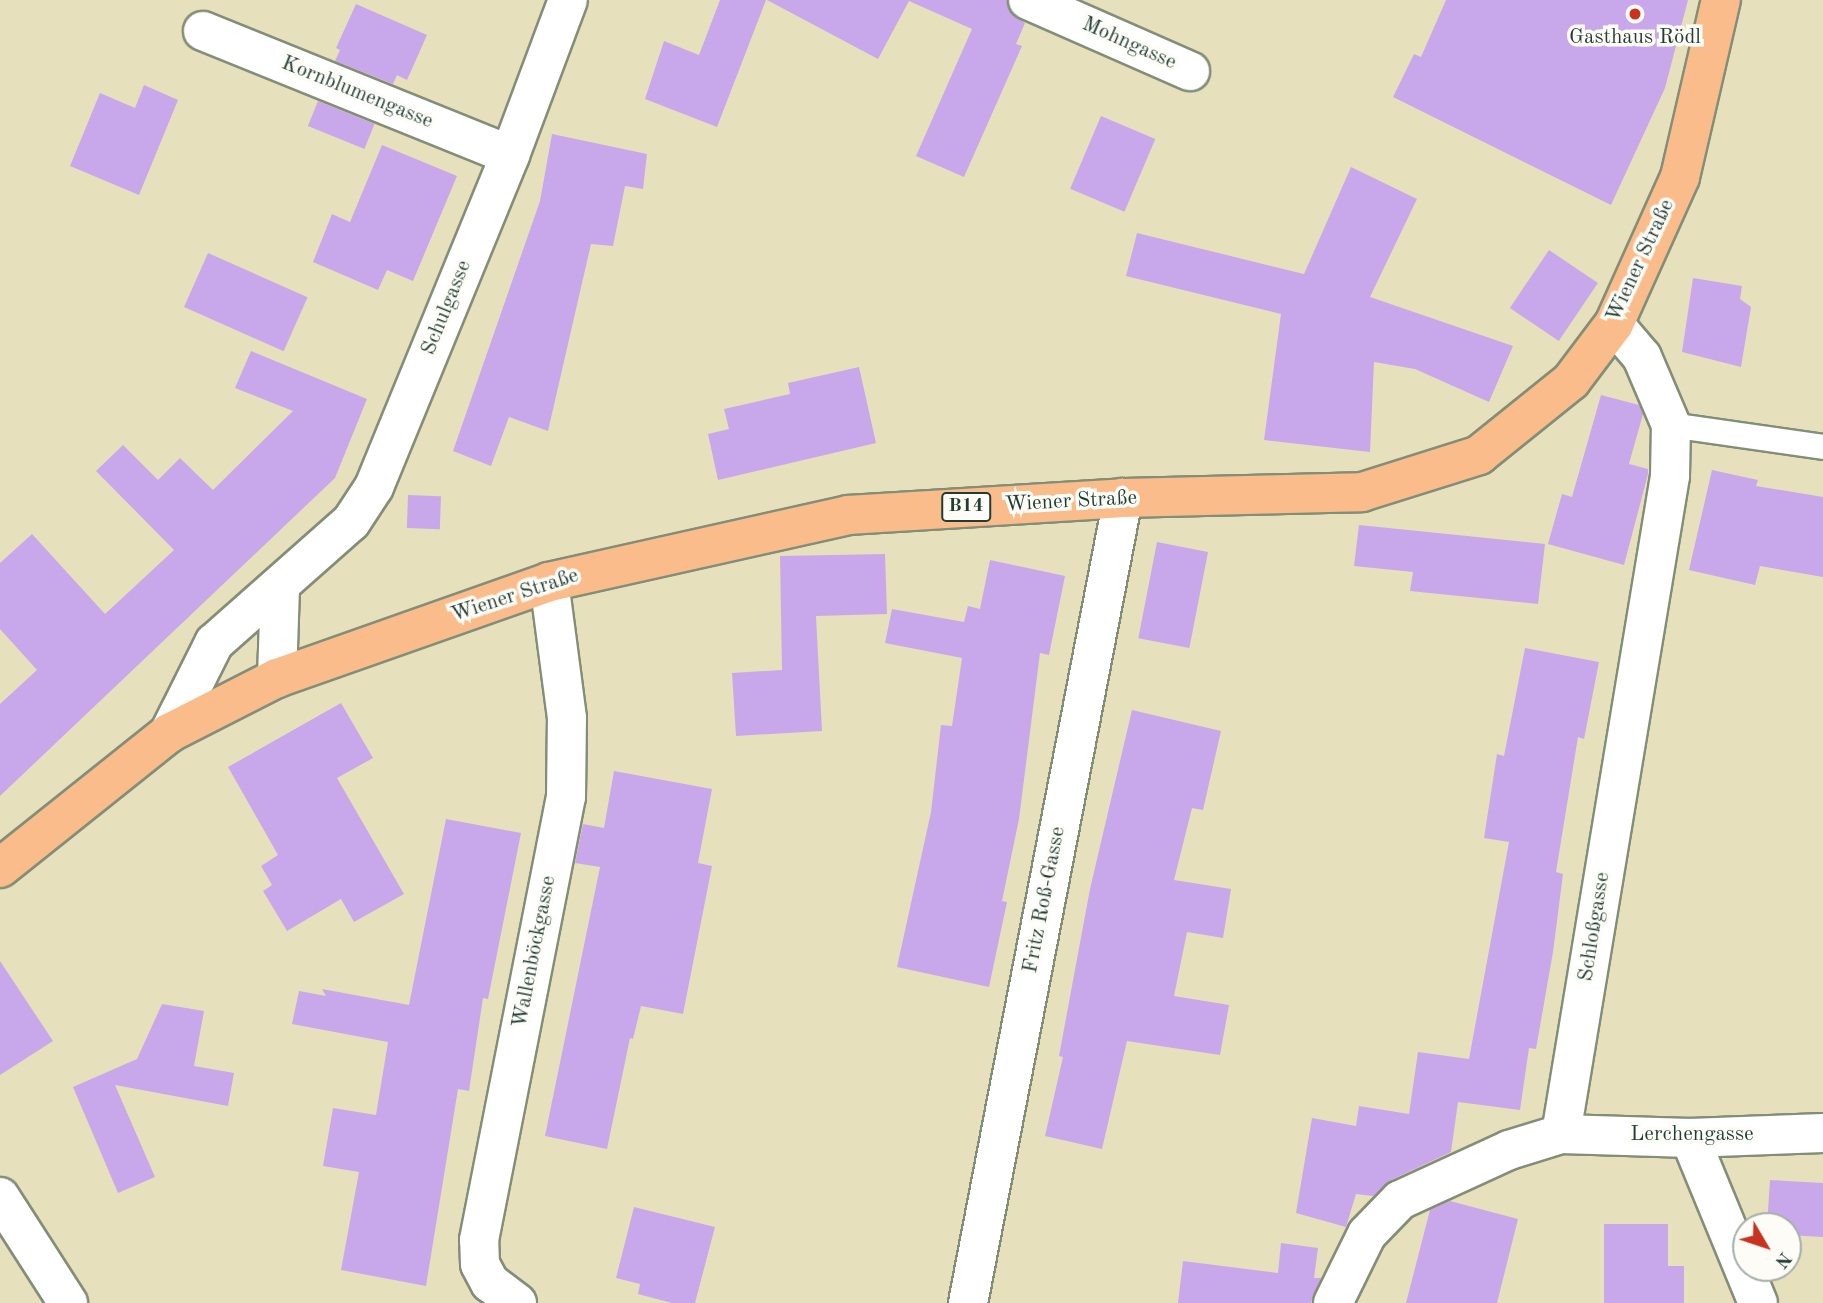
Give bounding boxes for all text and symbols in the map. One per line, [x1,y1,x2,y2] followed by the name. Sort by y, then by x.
[1627,6,1643,22] marker: Gasthaus Rödl
[1078,12,1180,76] street label: Mohngasse
[1569,25,1701,51] place label: Gasthaus Rödl
[278,51,436,135] street label: Kornblumengasse
[1602,196,1680,326] street label: Wiener Straße
[417,257,477,359] street label: Schulgasse
[1004,486,1138,518] street label: Wiener Straße
[940,492,992,522] road number: B14
[448,564,582,628] street label: Wiener Straße
[1018,825,1072,975] street label: Fritz Roß-Gasse
[1574,871,1616,983] street label: Schloßgasse
[508,874,562,1030] street label: Wallenböckgasse
[1630,1122,1754,1148] street label: Lerchengasse
[1732,1212,1802,1282] north arrow
[1770,1248,1794,1271] text: N

